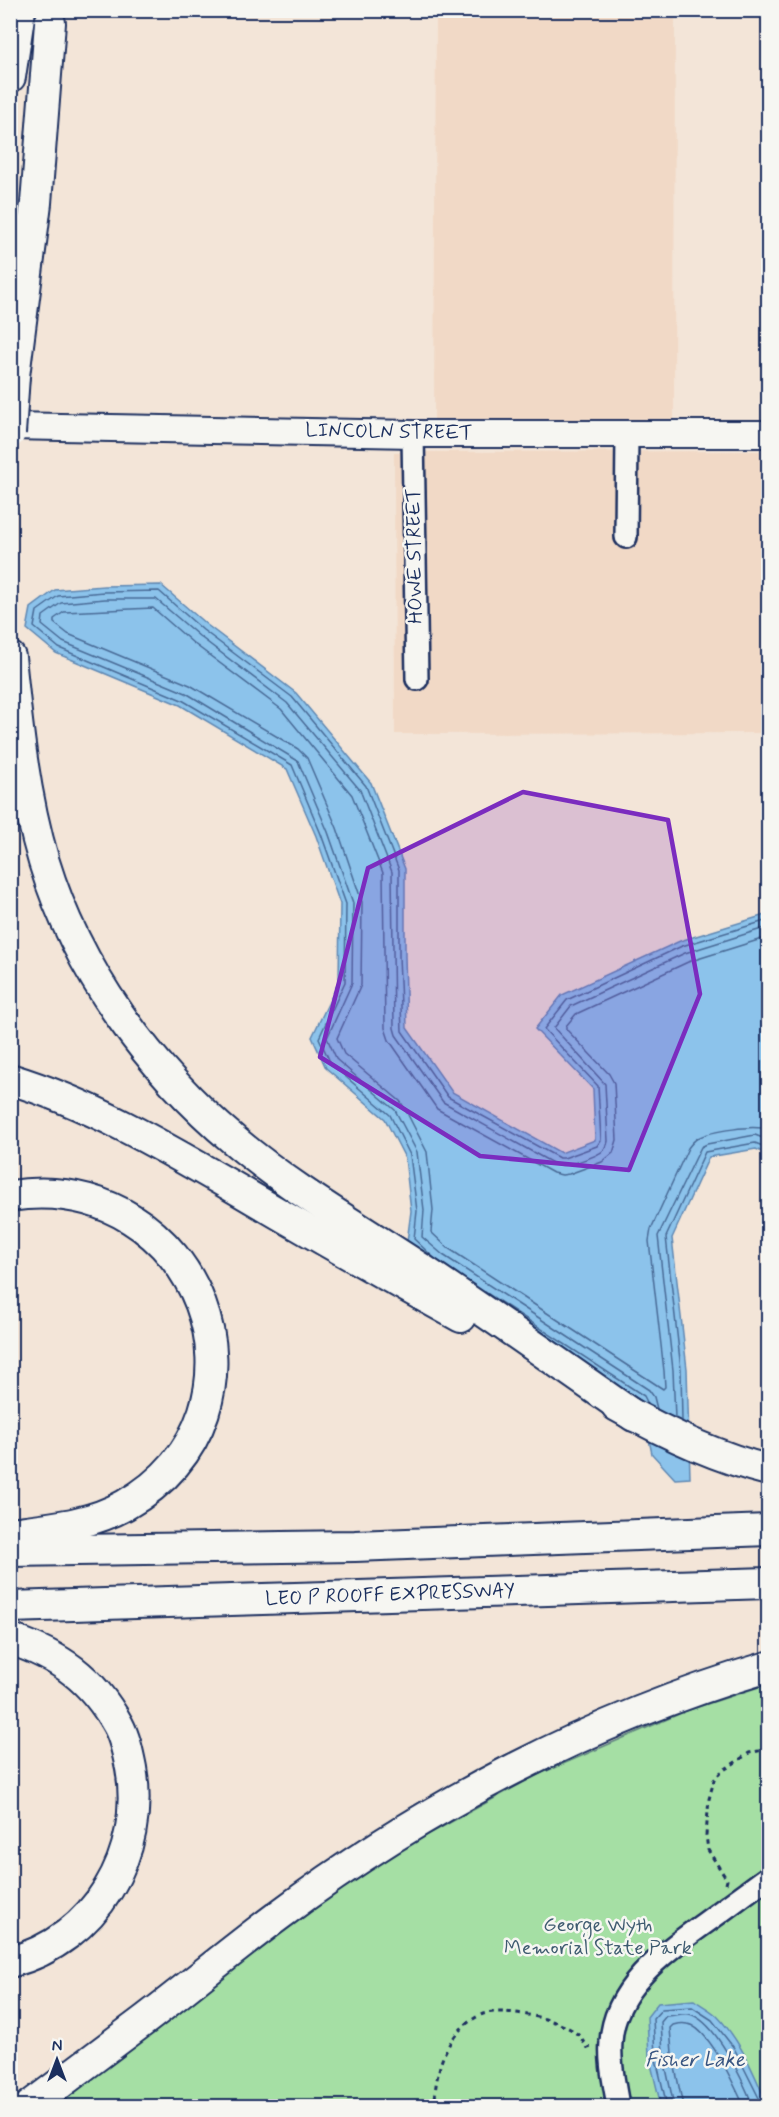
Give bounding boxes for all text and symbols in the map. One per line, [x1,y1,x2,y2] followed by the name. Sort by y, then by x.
[305,417,473,447] street label: LINCOLN STREET
[400,488,430,624] street label: HOWE STREET
[265,1577,515,1613] street label: LEO P ROOFF EXPRESSWAY
[504,1912,692,1962] park label: George Wyth Memorial State Park
[27,2030,87,2090] north arrow
[52,2036,62,2057] text: N
[645,2046,746,2074] water label: Fisher Lake

